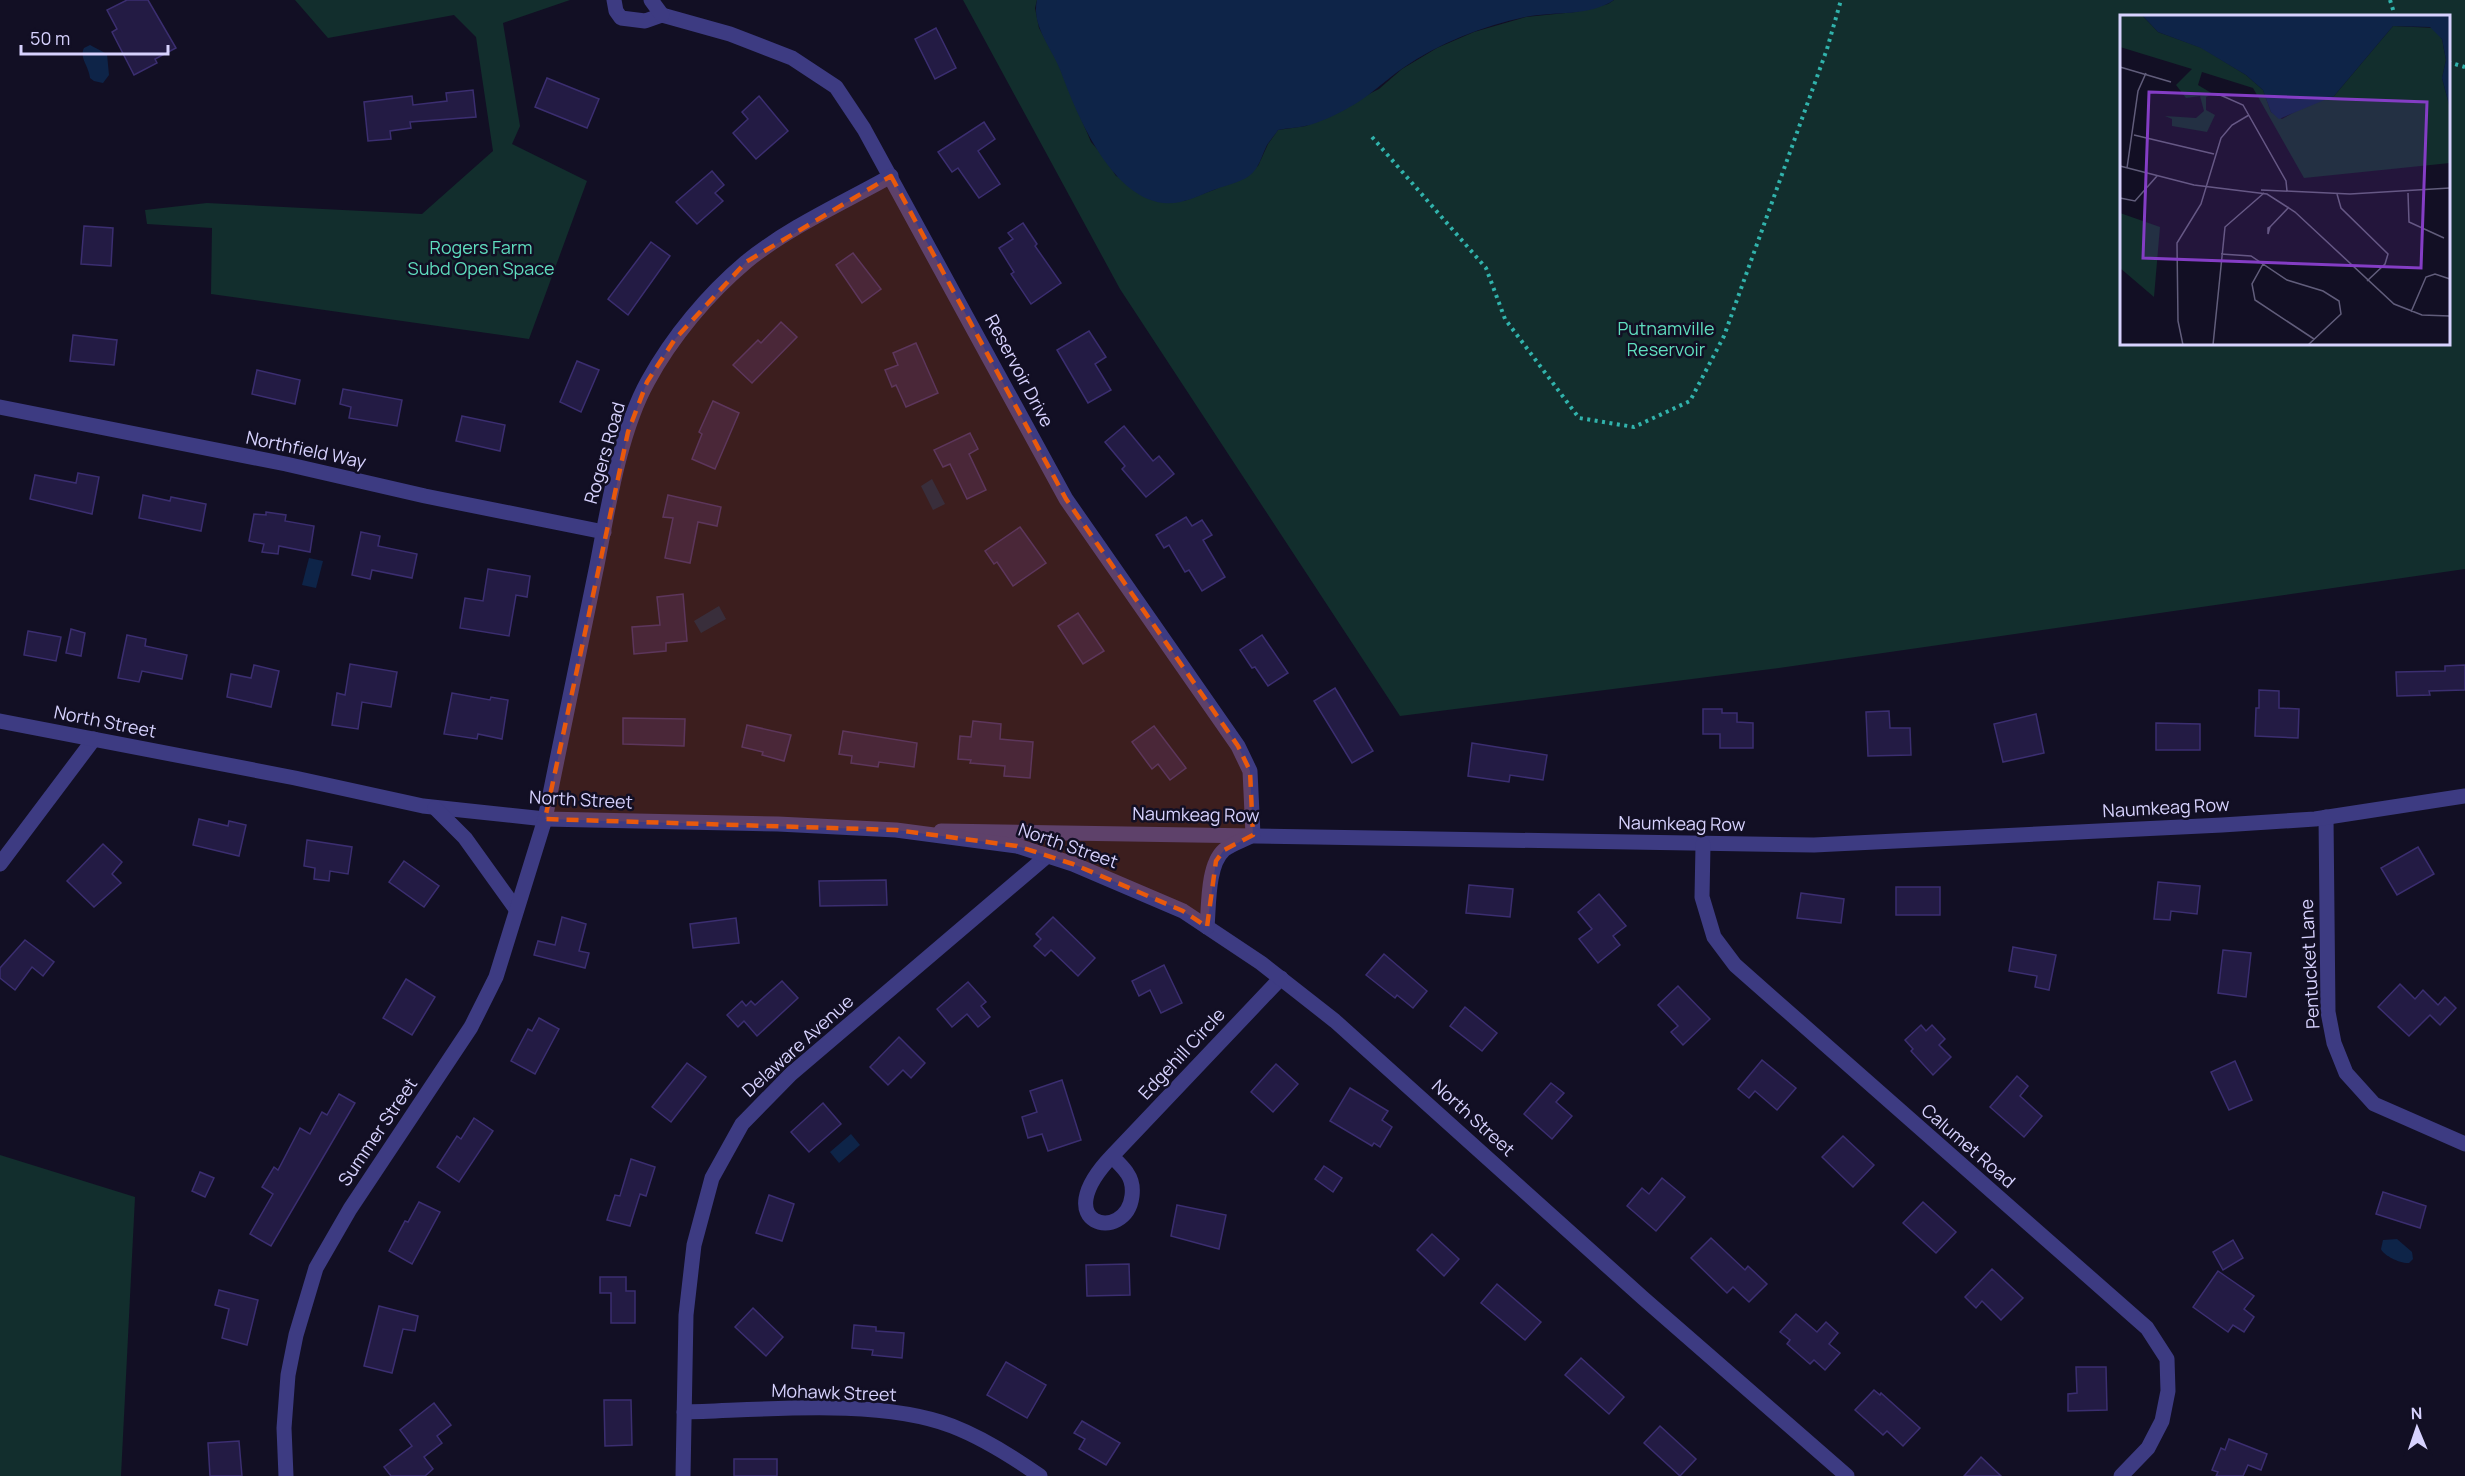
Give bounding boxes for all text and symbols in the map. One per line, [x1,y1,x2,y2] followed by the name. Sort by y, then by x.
[2120,15,2450,345] inset map
[21,18,168,56] scale bar
[30,26,70,50] text: 50 m
[408,235,554,280] park label: Rogers Farm Subd Open Space
[980,310,1060,431] street label: Reservoir Drive
[1617,316,1715,361] park label: Putnamville Reservoir
[578,399,630,507] street label: Rogers Road
[244,425,369,474] street label: Northfield Way
[52,699,158,743] street label: North Street
[529,784,634,814] street label: North Street
[2102,792,2230,822] street label: Naumkeag Row
[1132,801,1260,827] street label: Naumkeag Row
[1618,810,1746,836] street label: Naumkeag Row
[1015,817,1121,873] street label: North Street
[2294,898,2324,1030] street label: Pentucket Lane
[737,989,858,1102] street label: Delaware Avenue
[1133,1002,1230,1104] street label: Edgehill Circle
[332,1073,422,1190] street label: Summer Street
[1427,1074,1520,1161] street label: North Street
[1917,1098,2021,1193] street label: Calumet Road
[771,1378,897,1406] street label: Mohawk Street
[2387,1398,2447,1458] north arrow
[2410,1402,2423,1424] text: N

